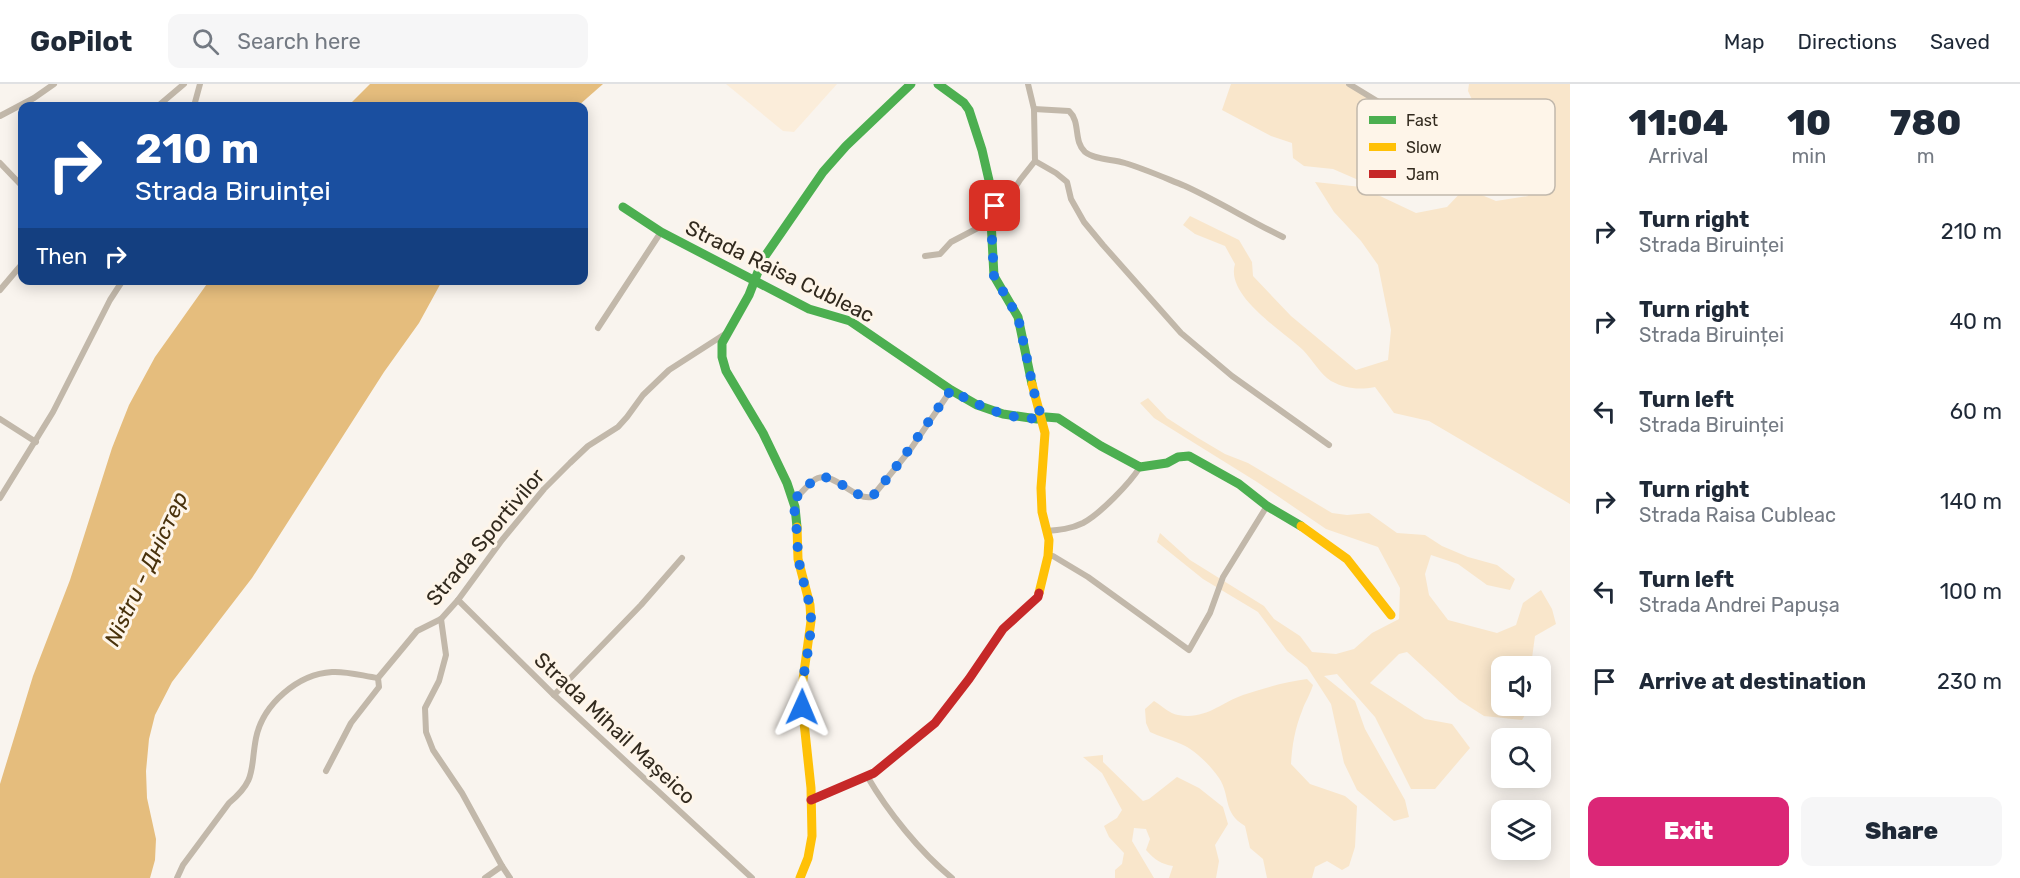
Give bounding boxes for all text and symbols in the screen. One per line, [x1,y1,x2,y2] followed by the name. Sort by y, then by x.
[168,14,588,68] search box
[30,25,132,58] text: GoPilot
[189,25,222,58] icon: search
[237,28,361,55] text: Search here
[1724,29,1765,54] text: Map
[1798,29,1897,54] text: Directions
[1930,29,1990,54] text: Saved
[1357,99,1555,195] legend
[1629,101,1728,144] text: 11:04
[1787,101,1831,144] text: 10
[1890,101,1961,144] text: 780
[1406,111,1438,130] text: Fast
[135,124,259,174] text: 210 m
[36,126,114,204] icon: right
[1406,138,1442,157] text: Slow
[1648,144,1708,168] text: Arrival
[1792,144,1826,168] text: min
[1917,144,1934,168] text: m
[1406,165,1439,184] text: Jam
[135,175,331,207] text: Strada Biruinței
[969,180,1020,231] pin
[978,189,1011,222] icon: arrive
[1639,206,1749,233] text: Turn right
[682,214,878,328] street label: Strada Raisa Cubleac
[1588,215,1621,248] icon: right
[1941,218,2002,245] text: 210 m
[1639,233,1784,257] text: Strada Biruinței
[99,240,132,273] icon: right
[36,243,87,270] text: Then
[1639,296,1749,323] text: Turn right
[1588,305,1621,338] icon: right
[1949,308,2002,335] text: 40 m
[1639,323,1784,347] text: Strada Biruinței
[1639,386,1734,413] text: Turn left
[1588,395,1621,428] icon: left
[1950,398,2002,425] text: 60 m
[1639,413,1784,437] text: Strada Biruinței
[421,464,549,610] street label: Strada Sportivilor
[1639,476,1749,503] text: Turn right
[1588,485,1621,518] icon: right
[99,488,193,650] water label: Nistru - Дністер
[1940,488,2002,515] text: 140 m
[1639,503,1836,527] text: Strada Raisa Cubleac
[1639,566,1734,593] text: Turn left
[1588,575,1621,608] icon: left
[1940,578,2002,605] text: 100 m
[1639,593,1840,617] text: Strada Andrei Papușa
[529,647,701,809] street label: Strada Mihail Mașeico
[1491,656,1551,860] map controls
[1491,656,1551,716] button: sound
[1588,665,1621,698] icon: arrive
[1639,668,1866,695] text: Arrive at destination
[1937,668,2002,695] text: 230 m
[770,675,834,739] position arrow
[1491,728,1551,788] button: search
[1588,797,1789,866] button: Exit
[1801,797,2002,866] button: Share
[1491,800,1551,860] button: layers

